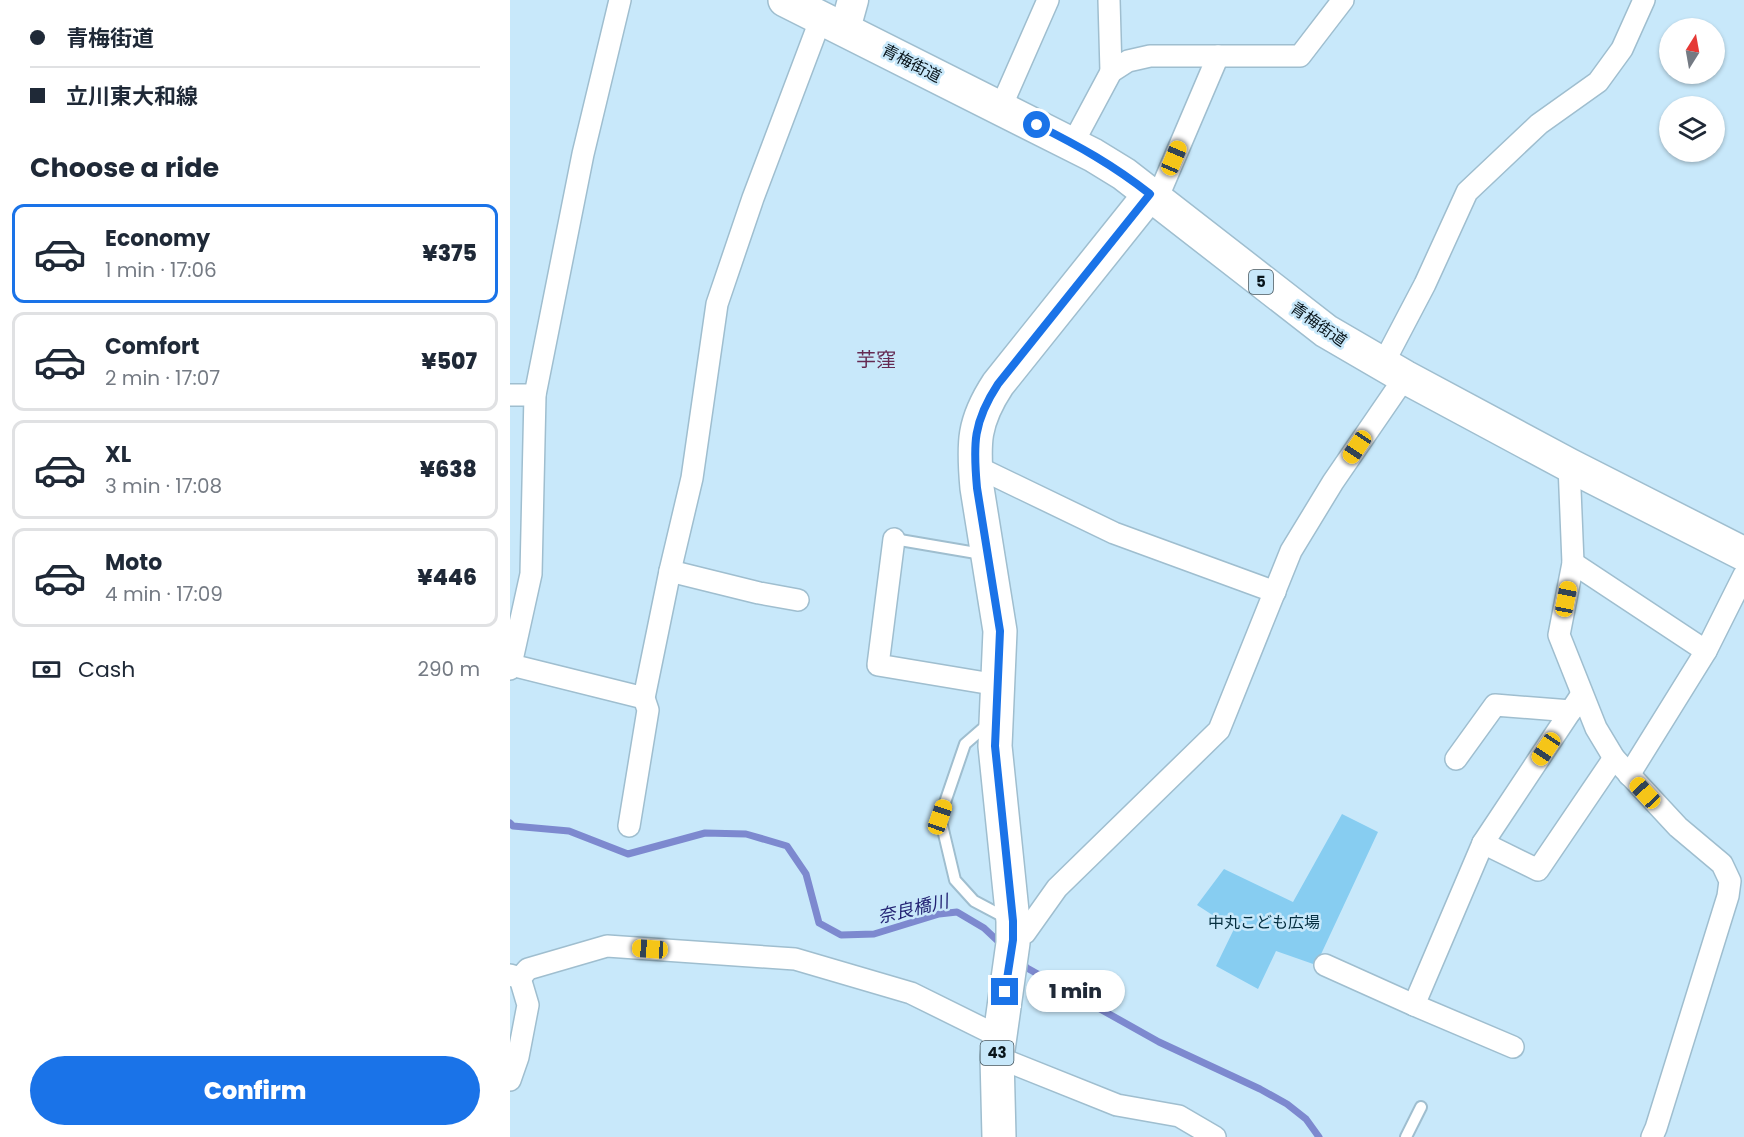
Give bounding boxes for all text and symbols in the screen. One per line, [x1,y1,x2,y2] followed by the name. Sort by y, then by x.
[1659,18,1725,84] north arrow
[1659,18,1725,162] map controls
[66,23,154,54] text: 青梅街道
[878,39,946,88] street label: 青梅街道
[66,81,198,112] text: 立川東大和線
[1659,96,1725,162] button: layers
[1023,111,1050,138] route start
[1159,138,1189,178] car
[30,149,219,186] text: Choose a ride
[105,223,210,254] text: Economy
[33,227,87,281] icon: car
[422,238,477,269] text: ¥375
[105,256,217,284] text: 1 min · 17:06
[1249,270,1273,294] road number: 5
[1286,297,1352,352] street label: 青梅街道
[105,331,199,362] text: Comfort
[33,335,87,389] icon: car
[421,346,477,377] text: ¥507
[856,346,896,374] district label: 芋窪
[105,364,220,392] text: 2 min · 17:07
[1339,427,1375,467] car
[105,439,131,470] text: XL
[33,443,87,497] icon: car
[420,454,477,485] text: ¥638
[105,472,222,500] text: 3 min · 17:08
[105,547,162,578] text: Moto
[33,551,87,605] icon: car
[417,562,477,593] text: ¥446
[105,580,223,608] text: 4 min · 17:09
[1554,580,1578,618] car
[30,653,63,686] icon: cash
[78,654,135,685] text: Cash
[417,655,480,683] text: 290 m
[1528,729,1564,769] car
[1626,774,1664,812] car
[926,797,954,837] car
[875,888,953,929] water label: 奈良橋川
[1208,911,1320,934] park label: 中丸こども広場
[631,939,669,959] car
[1026,971,1125,1013] callout: 1 min
[1049,977,1102,1005] text: 1 min
[991,978,1018,1005] route end
[980,1041,1014,1065] road number: 43
[30,1056,480,1125] button: Confirm

